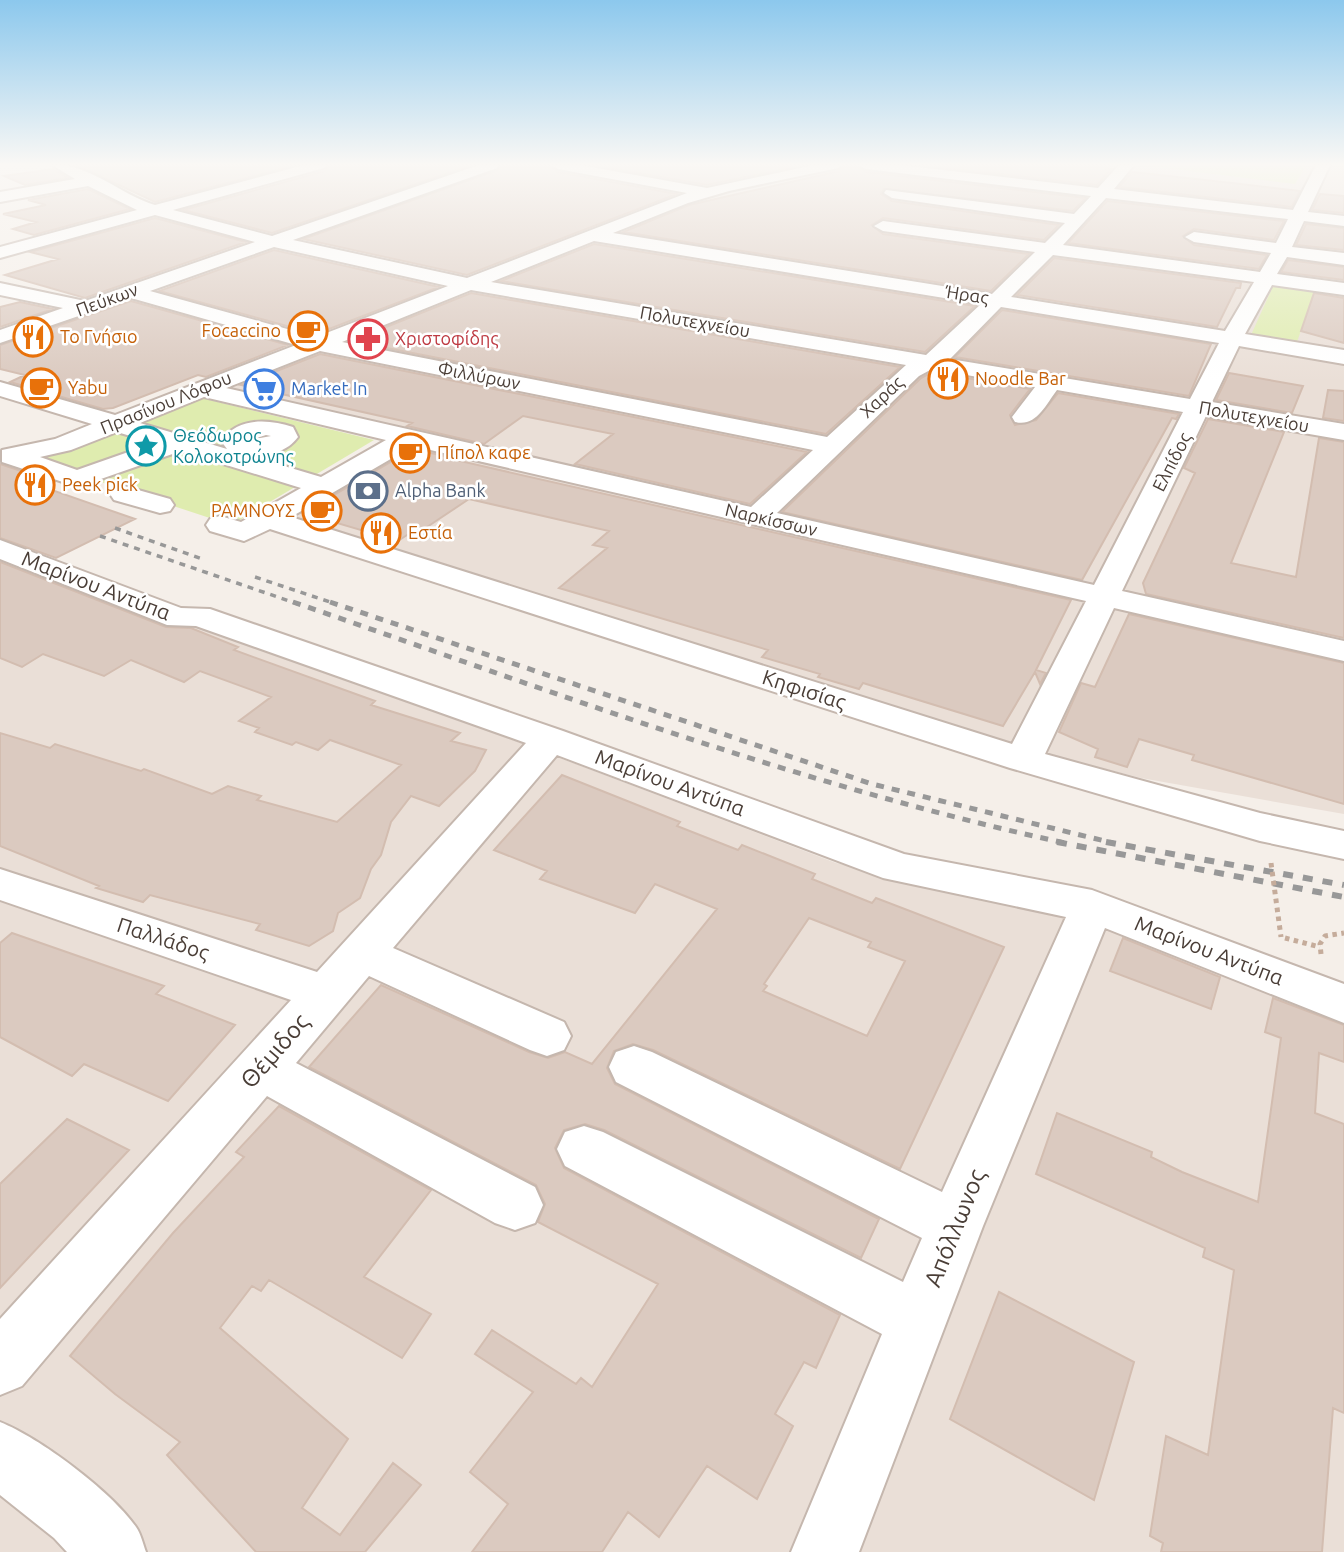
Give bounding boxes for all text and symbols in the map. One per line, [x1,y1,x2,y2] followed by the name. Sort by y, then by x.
[73,279,141,319] street label: Πεύκων
[943,281,990,308] street label: Ήρας
[639,301,752,341] street label: Πολυτεχνείου
[287,310,329,352] cafe icon: Focaccino
[12,316,54,358] restaurant icon: Το Γνήσιο
[347,318,389,360] pharmacy icon: Χριστοφίδης
[202,320,281,340] place label: Focaccino
[60,326,138,346] place label: Το Γνήσιο
[395,328,498,349] place label: Χριστοφίδης
[436,357,522,393] street label: Φιλλύρων
[927,358,969,400] restaurant icon: Noodle Bar
[20,367,62,409] cafe icon: Yabu
[97,367,234,437] street label: Πρασίνου Λόφου
[243,368,285,410] supermarket icon: Market In
[975,368,1066,388] place label: Noodle Bar
[856,371,908,422] street label: Χαράς
[68,377,108,397] place label: Yabu
[291,378,368,398] place label: Market In
[1198,396,1311,436] street label: Πολυτεχνείου
[125,425,167,467] place icon: Θεόδωρος Κολοκοτρώνης
[173,425,294,467] place label: Θεόδωρος Κολοκοτρώνης
[1148,429,1195,495] street label: Ελπίδος
[389,432,431,474] cafe icon: Πίπολ καφε
[437,442,531,462] place label: Πίπολ καφε
[14,464,56,506] restaurant icon: Peek pick
[347,470,389,512] bank icon: Alpha Bank
[62,474,138,494] place label: Peek pick
[395,480,486,500] place label: Alpha Bank
[301,490,343,532] cafe icon: ΡΑΜΝΟΥΣ
[723,499,820,539] street label: Ναρκίσσων
[211,500,295,520] place label: ΡΑΜΝΟΥΣ
[360,512,402,554] restaurant icon: Εστία
[408,522,453,542] place label: Εστία
[18,546,175,625] street label: Μαρίνου Αντύπα
[759,664,850,714] street label: Κηφισίας
[592,744,749,820] street label: Μαρίνου Αντύπα
[1131,911,1288,990] street label: Μαρίνου Αντύπα
[114,912,213,964] street label: Παλλάδος
[235,1008,314,1093] street label: Θέμιδος
[919,1165,990,1291] street label: Απόλλωνος

